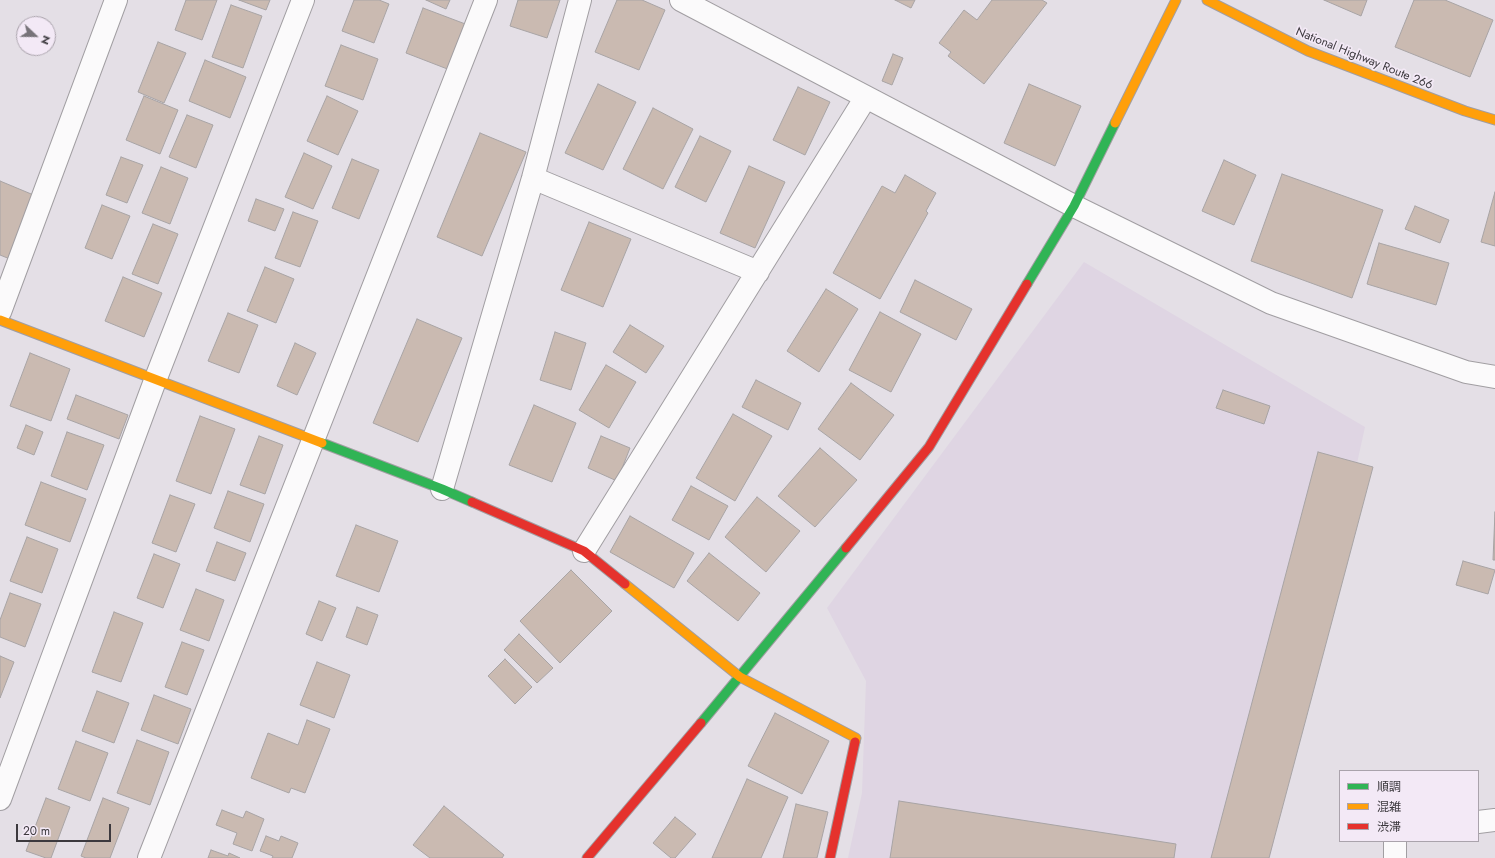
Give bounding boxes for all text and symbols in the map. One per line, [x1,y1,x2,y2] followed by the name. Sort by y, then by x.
[16,16,56,56] north arrow
[1293,25,1435,93] street label: National Highway Route 266
[37,33,55,47] text: N
[1339,770,1479,842] legend
[1377,778,1401,796] text: 順調
[1377,798,1401,816] text: 混雑
[18,816,113,842] scale bar
[1377,818,1401,836] text: 渋滞
[23,822,50,840] text: 20 m

